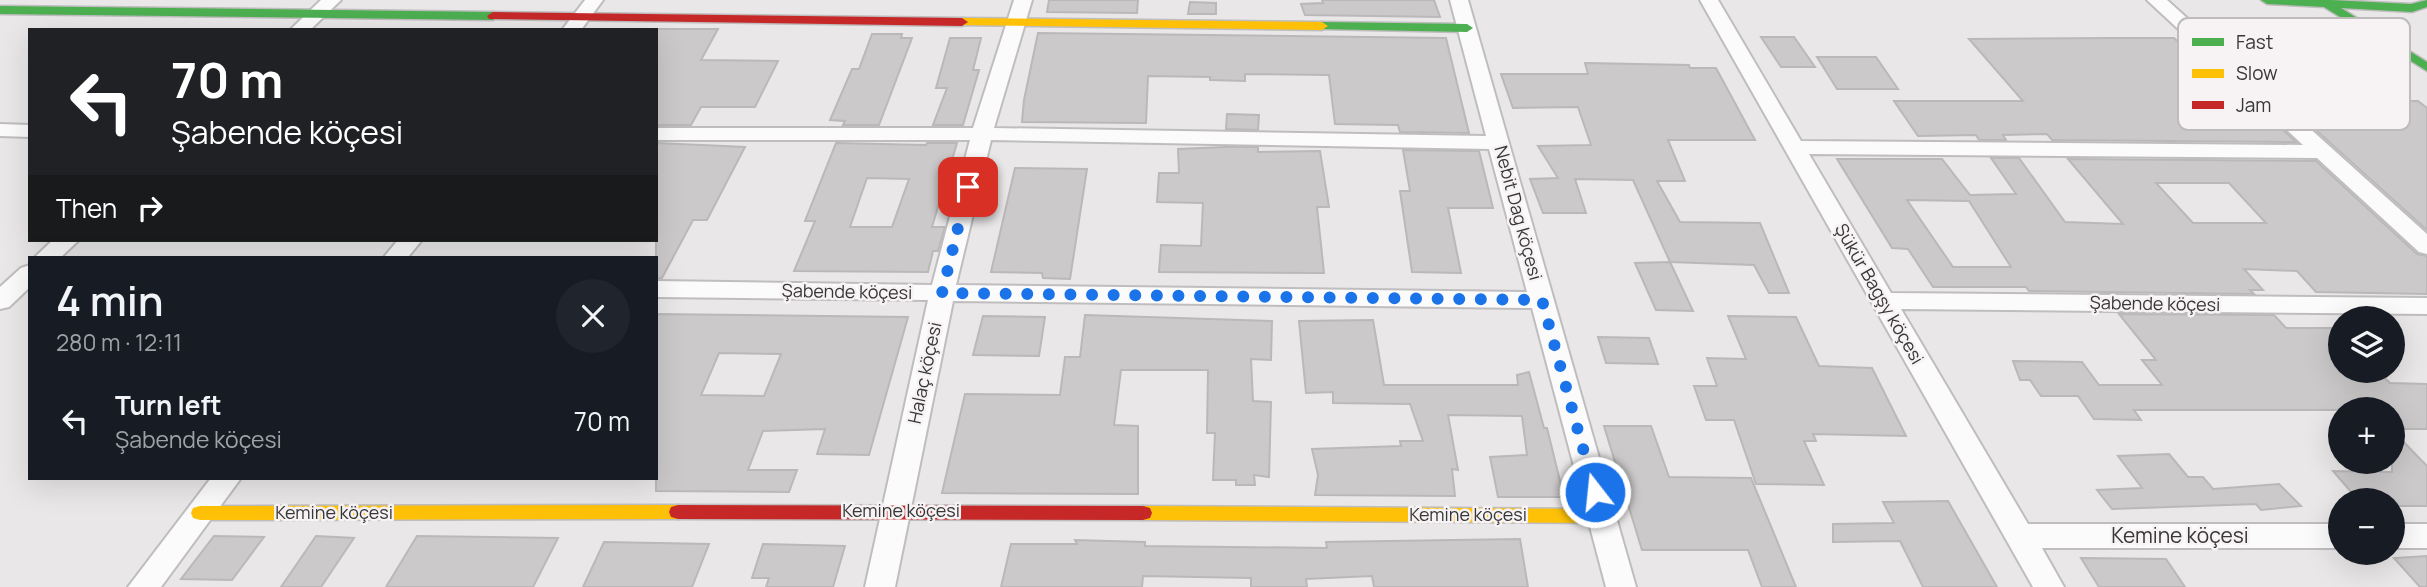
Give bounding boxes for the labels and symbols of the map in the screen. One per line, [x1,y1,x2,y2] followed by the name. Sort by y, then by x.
[2178,18,2410,130] legend
[2236,29,2273,55] text: Fast
[2236,60,2278,86] text: Slow
[2236,92,2271,118] text: Jam
[1490,143,1548,283] street label: Nebit Dag köçesi
[938,157,998,217] pin
[1830,219,1930,368] street label: Şükür Bagşy köçesi
[781,278,913,304] street label: Şabende köçesi
[2089,290,2221,316] street label: Şabende köçesi
[902,320,947,426] street label: Halaç köçesi
[1558,455,1632,529] position arrow
[842,498,960,522] street label: Kemine köçesi
[275,500,393,524] street label: Kemine köçesi
[1409,502,1527,526] street label: Kemine köçesi
[2111,521,2249,549] street label: Kemine köçesi

